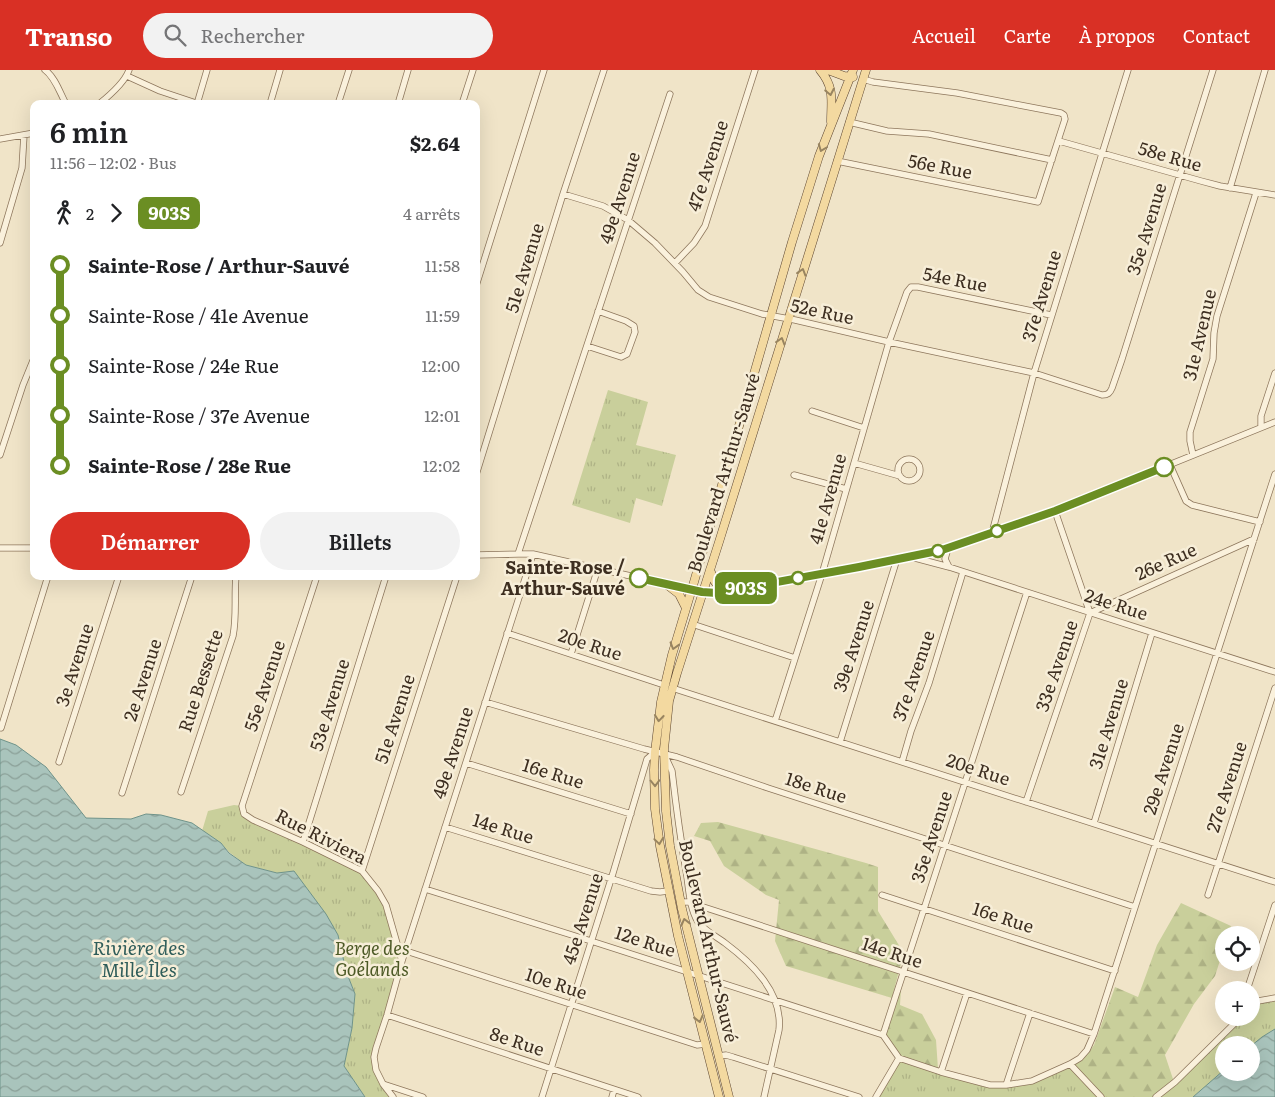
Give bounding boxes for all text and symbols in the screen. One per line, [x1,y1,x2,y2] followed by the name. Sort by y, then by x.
[143,13,493,58] search box
[25,18,113,53] text: Transo
[161,21,189,49] icon: search
[201,21,304,49] text: Rechercher
[912,22,976,49] text: Accueil
[1004,22,1051,49] text: Carte
[1079,22,1155,49] text: À propos
[1183,22,1250,49] text: Contact
[824,87,835,96] one-way arrow
[50,110,128,152] text: 6 min
[679,116,734,215] street label: 47e Avenue
[410,129,460,157] text: $2.64
[1135,134,1205,177] street label: 58e Rue
[818,143,828,152] one-way arrow
[906,146,975,185] street label: 56e Rue
[591,148,646,247] street label: 49e Avenue
[50,150,176,174] text: 11:56 – 12:02 · Bus
[1119,179,1172,278] street label: 35e Avenue
[50,199,78,227] icon: walk
[102,199,130,227] icon: forward
[148,199,190,226] text: 903S
[86,201,94,225] text: 2
[403,201,460,225] text: 4 arrêts
[497,219,550,316] street label: 51e Avenue
[1014,246,1067,345] street label: 37e Avenue
[88,251,349,279] text: Sainte-Rose / Arthur-Sauvé
[425,253,460,277] text: 11:58
[921,259,990,298] street label: 54e Rue
[797,269,807,277] one-way arrow
[1175,286,1222,383] street label: 31e Avenue
[788,291,856,330] street label: 52e Rue
[88,301,309,329] text: Sainte-Rose / 41e Avenue
[425,303,460,327] text: 11:59
[775,337,785,345] one-way arrow
[88,351,279,379] text: Sainte-Rose / 24e Rue
[422,353,460,377] text: 12:00
[679,369,766,576] street label: Boulevard Arthur-Sauvé
[88,401,310,429] text: Sainte-Rose / 37e Avenue
[424,403,460,427] text: 12:01
[801,450,852,547] street label: 41e Avenue
[88,451,291,479] text: Sainte-Rose / 28e Rue
[423,453,460,477] text: 12:02
[1154,457,1174,477] unlabelled marker
[50,512,250,570] button: Démarrer
[260,512,460,570] button: Billets
[990,524,1004,538] unlabelled marker
[1130,535,1200,586] street label: 26e Rue
[931,544,945,558] unlabelled marker
[501,553,625,601] place label: Sainte-Rose / Arthur-Sauvé
[629,568,649,588] marker: Sainte-Rose / Arthur-Sauvé
[791,571,805,585] unlabelled marker
[711,572,781,604] line badge: 903S
[725,574,767,601] text: 903S
[1081,581,1152,626] street label: 24e Rue
[825,596,880,695] street label: 39e Avenue
[1027,616,1084,715] street label: 33e Avenue
[47,620,100,710] street label: 3e Avenue
[555,621,626,667] street label: 20e Rue
[170,626,229,735] street label: Rue Bessette
[884,626,941,725] street label: 37e Avenue
[116,635,168,724] street label: 2e Avenue
[236,636,291,735] street label: 55e Avenue
[670,642,680,650] one-way arrow
[302,655,355,754] street label: 53e Avenue
[366,670,421,767] street label: 51e Avenue
[1081,675,1134,772] street label: 31e Avenue
[424,703,479,802] street label: 49e Avenue
[654,715,665,723] one-way arrow
[1135,719,1190,818] street label: 29e Avenue
[1198,738,1253,836] street label: 27e Avenue
[943,746,1014,792] street label: 20e Rue
[519,750,587,795] street label: 16e Rue
[782,764,851,809] street label: 18e Rue
[649,779,660,787] one-way arrow
[903,787,958,886] street label: 35e Avenue
[271,801,372,870] street label: Rue Riviera
[470,806,537,850] street label: 14e Rue
[673,836,746,1045] street label: Boulevard Arthur-Sauvé
[653,837,664,845] one-way arrow
[554,869,609,968] street label: 45e Avenue
[969,894,1038,939] street label: 16e Rue
[680,917,691,926] one-way arrow
[612,918,679,963] street label: 12e Rue
[1215,926,1260,1081] map controls
[1215,926,1260,971] button: locate
[859,929,926,974] street label: 14e Rue
[93,933,185,983] water label: Rivière des Mille Îles
[334,934,410,982] park label: Berge des Goélands
[522,960,591,1005] street label: 10e Rue
[1215,981,1260,1026] button: +
[693,1014,704,1023] one-way arrow
[487,1019,548,1062] street label: 8e Rue
[1215,1036,1260,1081] button: −

